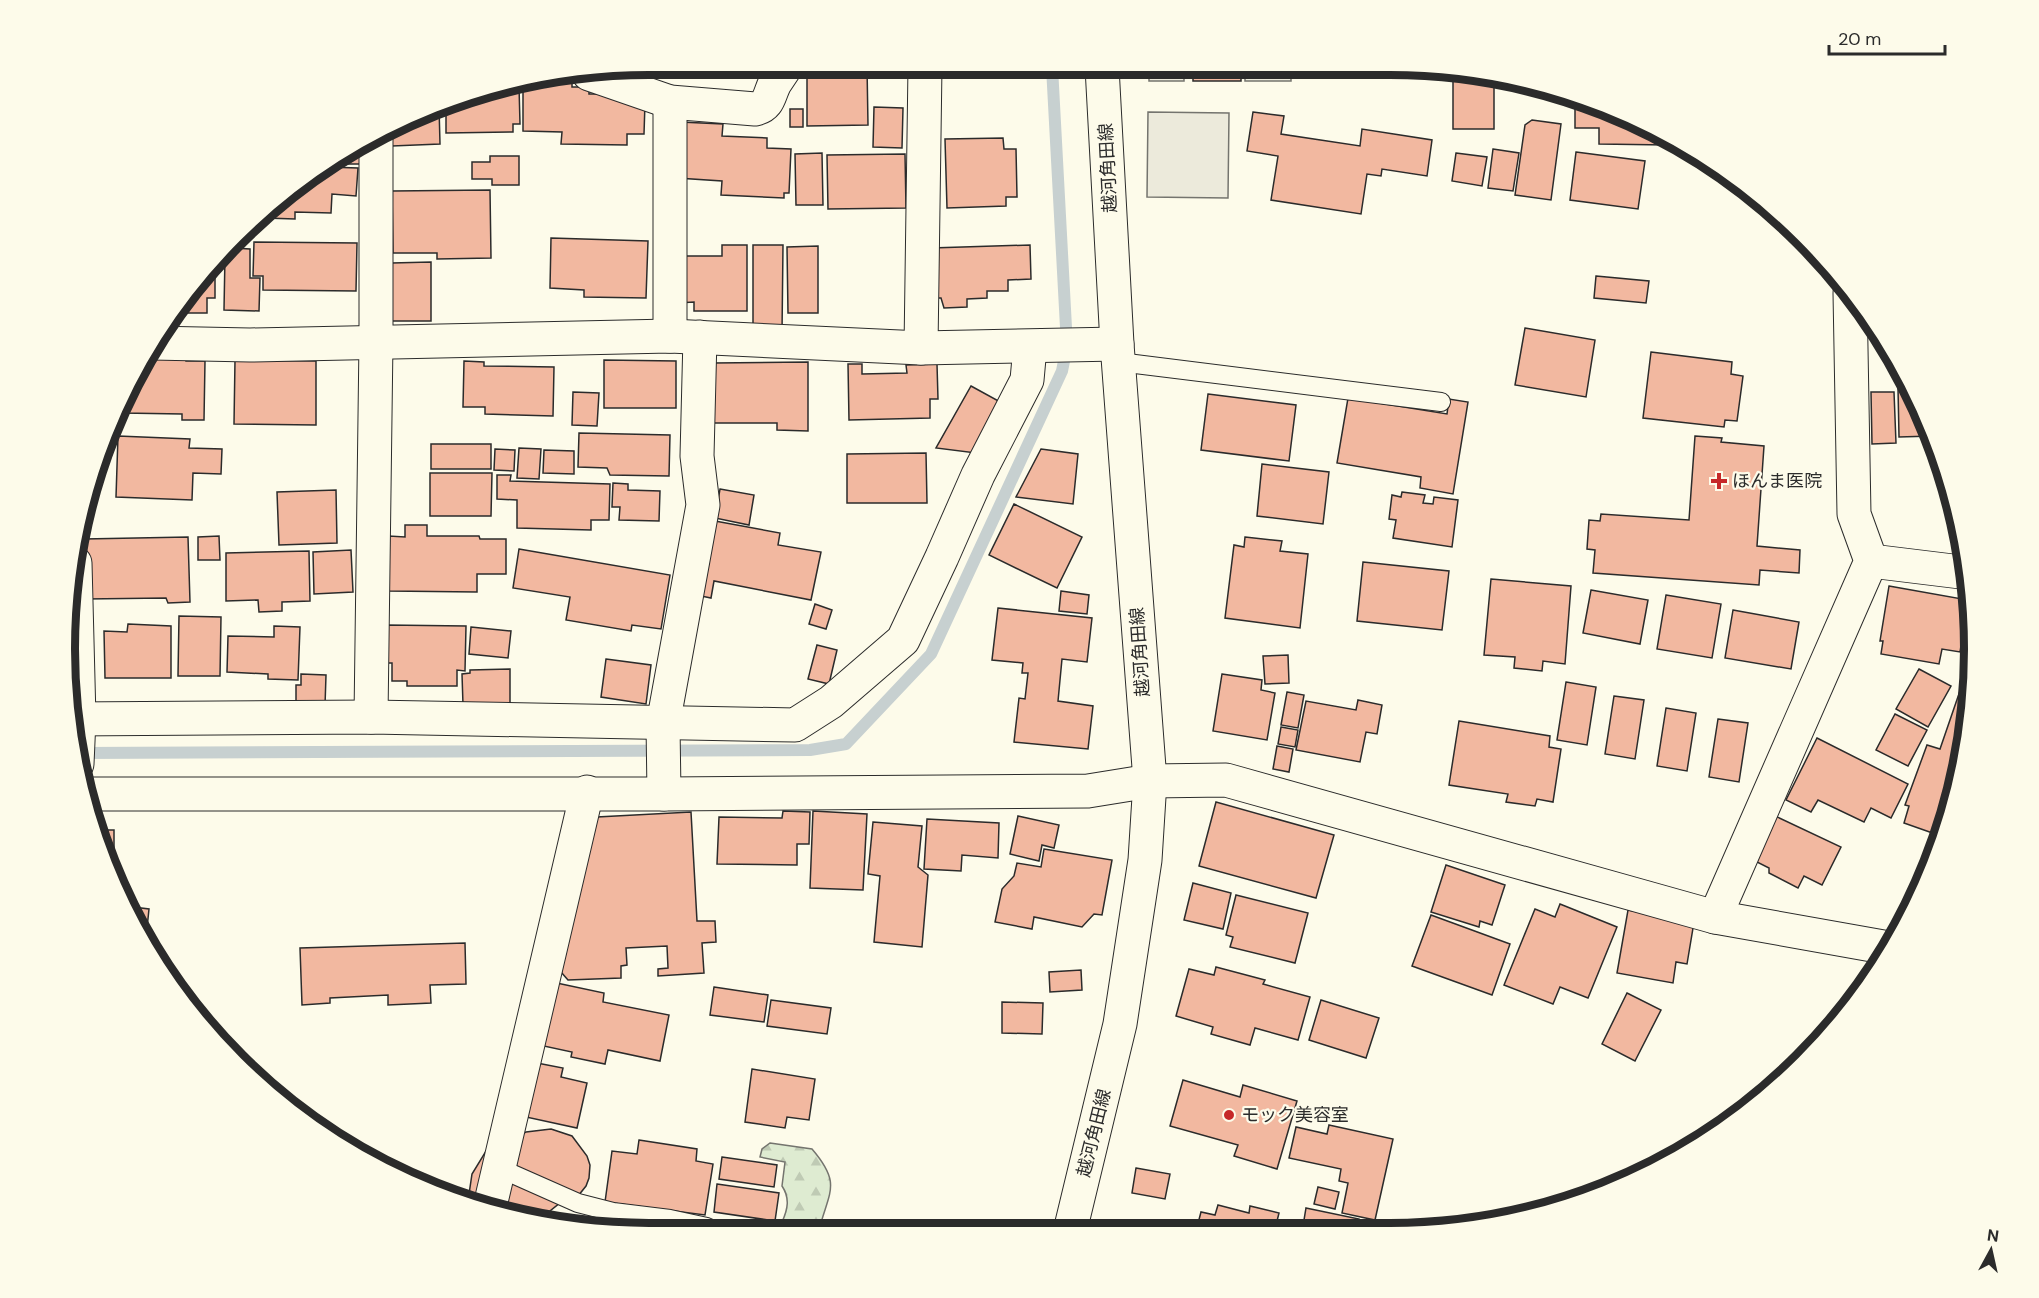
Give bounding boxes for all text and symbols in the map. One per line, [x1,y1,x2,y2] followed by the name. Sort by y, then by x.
[1829,18,1944,56] scale bar
[1838,27,1881,51] text: 20 m
[1094,122,1122,214] street label: 越河角田線
[1732,469,1822,493] place label: ほんま医院
[1710,472,1728,490] marker: ほんま医院
[1125,606,1155,698] street label: 越河角田線
[1071,1086,1117,1180] street label: 越河角田線
[1241,1103,1349,1127] place label: モック美容室
[1222,1108,1236,1122] marker: モック美容室
[1961,1220,2021,1280] north arrow
[1986,1224,2000,1247] text: N

